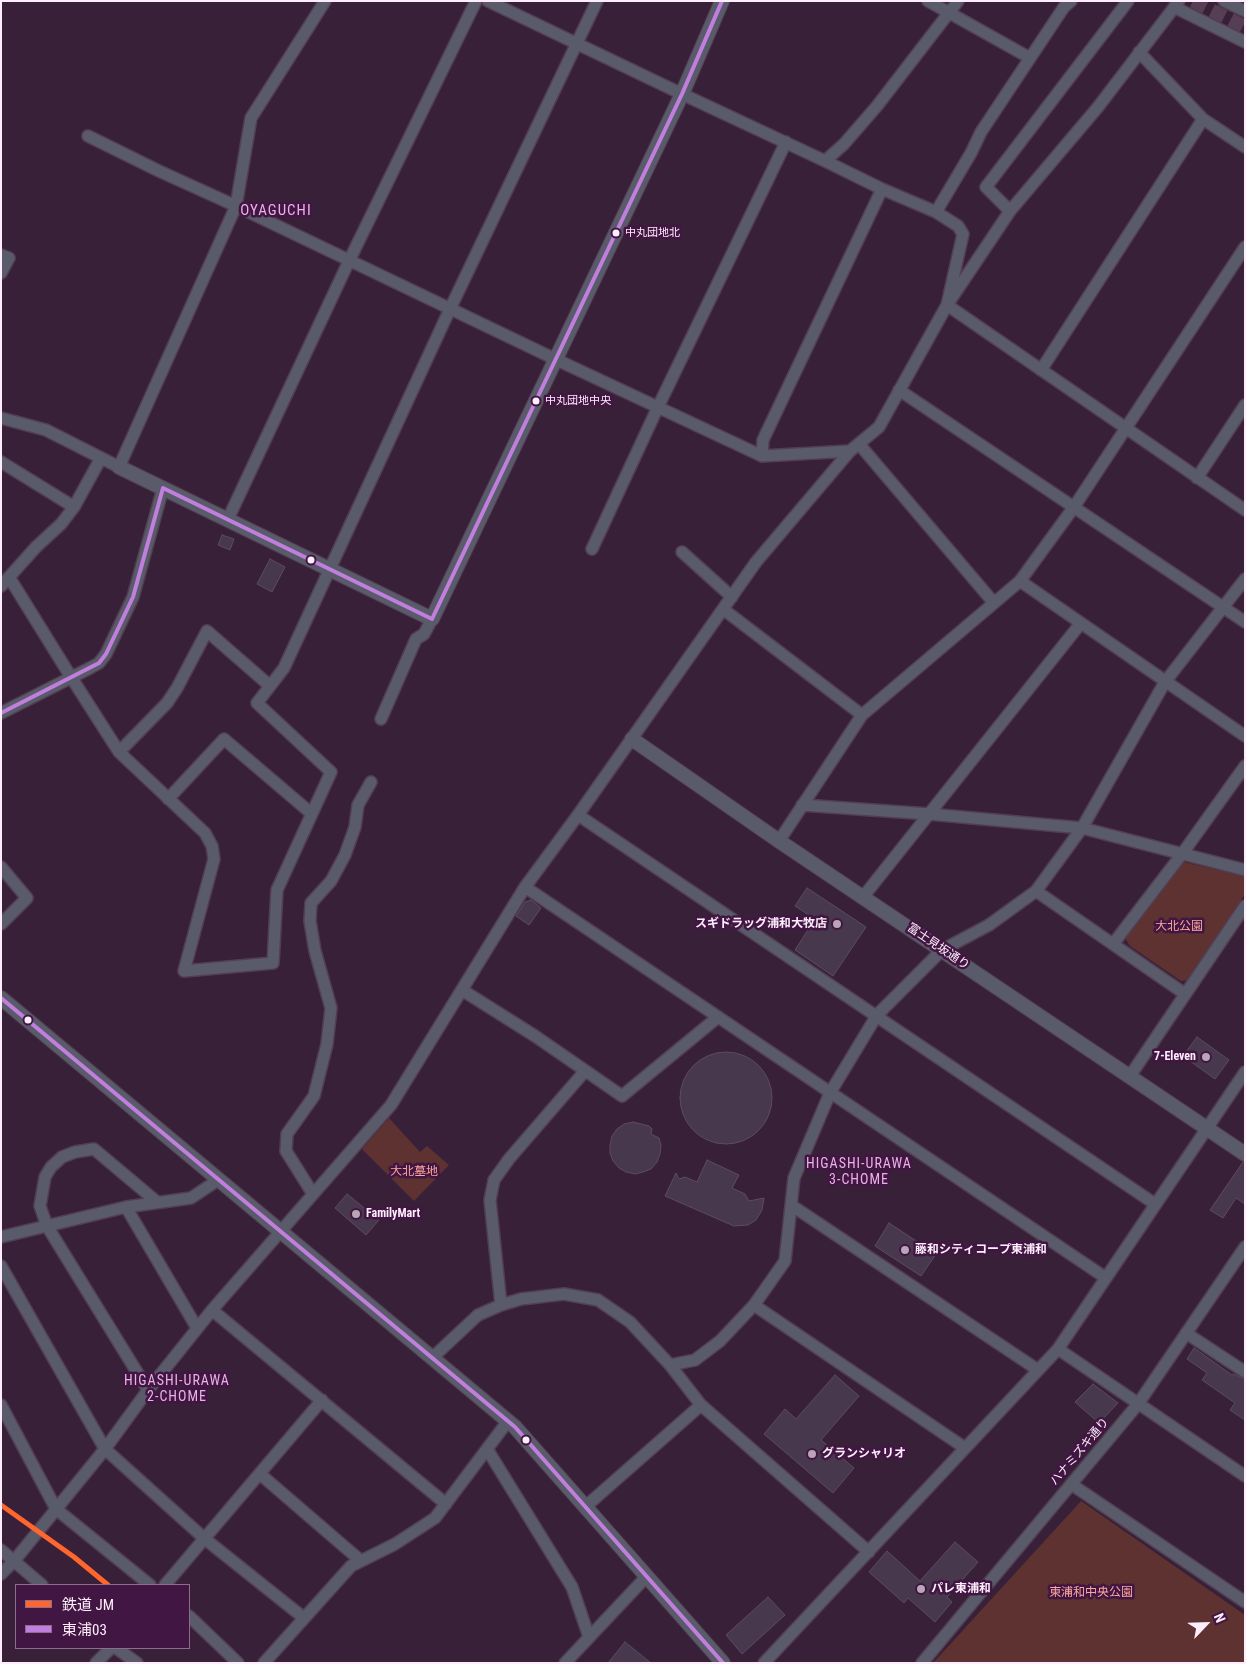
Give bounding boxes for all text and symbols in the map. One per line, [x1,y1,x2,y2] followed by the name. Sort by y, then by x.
[239,202,313,220] district label: OYAGUCHI
[625,226,680,240] place label: 中丸団地北
[611,228,621,238] marker: 中丸団地北
[545,394,611,408] place label: 中丸団地中央
[531,396,541,406] marker: 中丸団地中央
[306,555,316,565] unlabelled marker
[695,917,827,931] place label: スギドラッグ浦和大牧店
[831,918,843,930] marker: スギドラッグ浦和大牧店
[1155,920,1203,934] park label: 大北公園
[904,921,972,973] street label: 富士見坂通り
[23,1015,33,1025] unlabelled marker
[1154,1050,1196,1064] place label: 7-Eleven
[1200,1051,1212,1063] marker: 7-Eleven
[804,1156,914,1188] district label: HIGASHI-URAWA 3-CHOME
[390,1165,438,1179] park label: 大北墓地
[366,1207,420,1221] place label: FamilyMart
[350,1208,362,1220] marker: FamilyMart
[915,1243,1047,1257] place label: 藤和シティコープ東浦和
[899,1244,911,1256] marker: 藤和シティコープ東浦和
[122,1373,232,1405] district label: HIGASHI-URAWA 2-CHOME
[1047,1415,1113,1489] street label: ハナミズキ通り
[521,1435,531,1445] unlabelled marker
[822,1447,906,1461] place label: グランシャリオ
[806,1448,818,1460] marker: グランシャリオ
[931,1582,991,1596] place label: パレ東浦和
[915,1583,927,1595] marker: パレ東浦和
[15,1584,190,1649] legend
[1049,1586,1133,1600] park label: 東浦和中央公園
[62,1596,114,1614] text: 鉄道 JM
[1181,1599,1231,1649] north arrow
[1211,1611,1229,1625] text: N
[62,1621,107,1639] text: 東浦03

